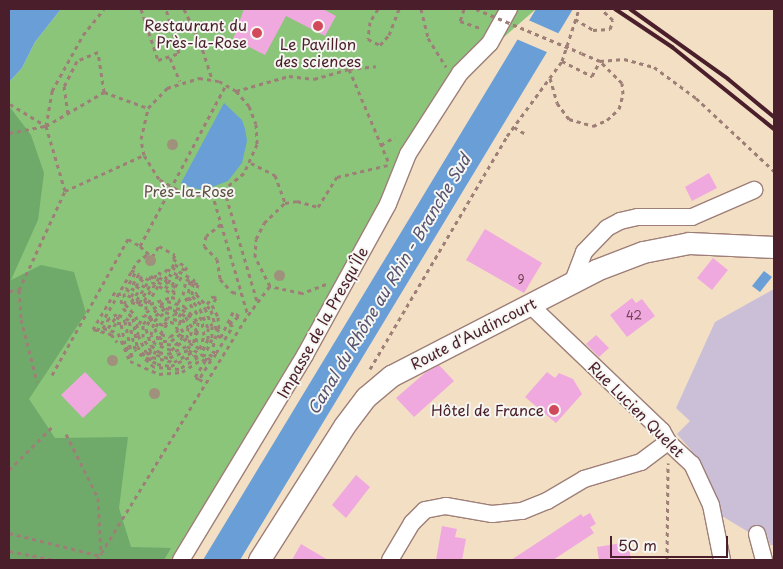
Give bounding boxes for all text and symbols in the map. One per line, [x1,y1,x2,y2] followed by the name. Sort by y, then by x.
[145,15,247,50] place label: Restaurant du Près-la-Rose
[312,20,324,32] marker: Le Pavillon des sciences
[251,27,263,39] marker: Restaurant du Près-la-Rose
[275,34,361,69] place label: Le Pavillon des sciences
[302,150,474,418] water label: Canal du Rhône au Rhin - Branche Sud
[144,182,234,200] park label: Près-la-Rose
[272,242,372,402] street label: Impasse de la Presqu'Île
[517,273,525,287] house number: 9
[407,293,539,373] street label: Route d'Audincourt
[626,309,642,323] house number: 42
[584,356,690,462] street label: Rue Lucien Quelet
[430,401,544,419] place label: Hôtel de France
[548,404,560,416] marker: Hôtel de France
[613,526,730,558] scale bar
[618,533,657,556] text: 50 m

